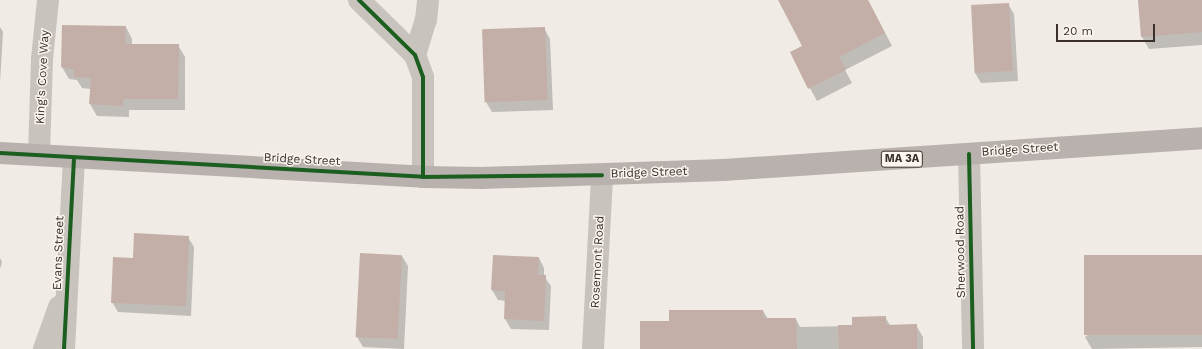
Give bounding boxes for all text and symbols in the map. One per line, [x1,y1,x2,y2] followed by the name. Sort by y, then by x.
[1058,16,1157,42] scale bar
[1063,24,1093,38] text: 20 m
[33,29,53,125] street label: King's Cove Way
[981,140,1059,160] street label: Bridge Street
[880,150,924,168] road number: MA 3A
[263,151,341,169] street label: Bridge Street
[610,164,688,182] street label: Bridge Street
[953,206,969,298] street label: Sherwood Road
[588,215,608,309] street label: Rosemont Road
[51,216,67,290] street label: Evans Street

